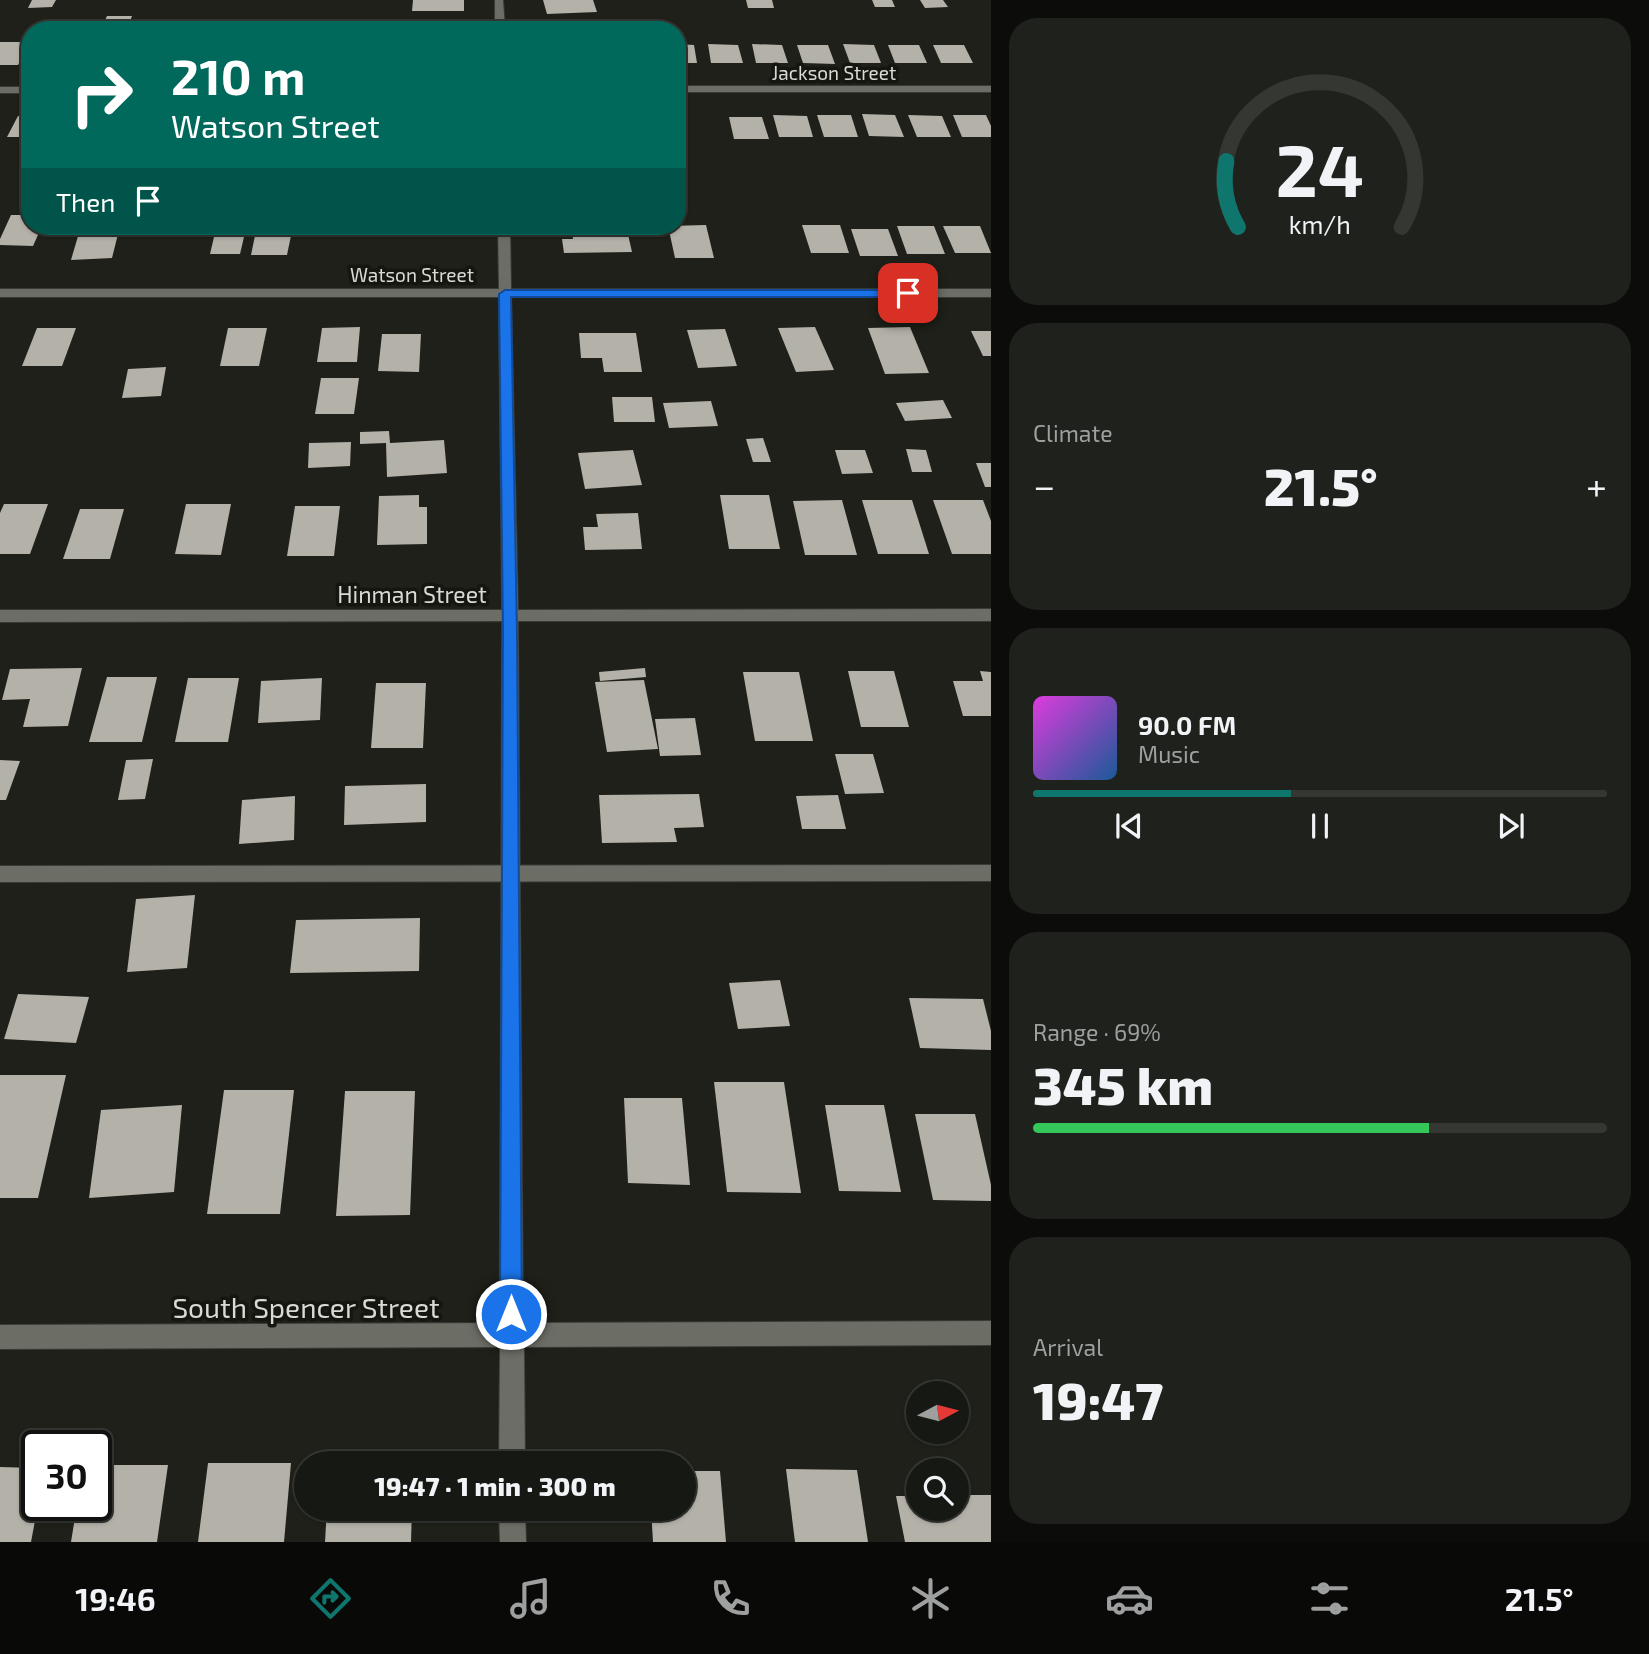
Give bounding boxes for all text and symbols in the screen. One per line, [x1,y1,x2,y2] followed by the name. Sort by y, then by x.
[171,46,305,105] text: 210 m
[56,49,147,140] icon: right
[772,61,896,84] street label: Jackson Street
[171,106,380,144] text: Watson Street
[1276,125,1364,213] text: 24
[129,182,167,220] icon: arrive
[56,186,115,217] text: Then
[1289,209,1351,239] text: km/h
[350,263,474,286] street label: Watson Street
[878,263,938,323] pin
[889,274,927,312] icon: arrive
[1033,419,1113,447] text: Climate
[1264,454,1378,516] text: 21.5°
[1033,462,1055,508] text: −
[1586,462,1607,508] text: +
[337,580,487,608] street label: Hinman Street
[1138,709,1236,740] text: 90.0 FM
[1138,740,1200,768] text: Music
[1110,807,1148,845] icon: previous
[1301,807,1339,845] icon: pause
[1492,807,1530,845] icon: next
[1033,1018,1161,1046] text: Range · 69%
[1033,1053,1213,1115] text: 345 km
[474,1277,548,1351] position arrow
[172,1290,440,1324] street label: South Spencer Street
[1033,1333,1103,1361] text: Arrival
[1033,1368,1163,1430] text: 19:47
[906,1381,970,1444] north arrow
[906,1381,969,1521] map controls
[21,1430,112,1521] speed limit sign: 30
[906,1458,969,1521] button: search
[374,1470,616,1501] text: 19:47 · 1 min · 300 m
[306,1574,355,1623] icon: directions
[506,1574,555,1623] icon: music
[706,1574,755,1623] icon: phone
[906,1574,955,1623] icon: climate
[1105,1574,1154,1623] icon: car
[1305,1574,1354,1623] icon: filters
[75,1579,156,1617] text: 19:46
[1505,1579,1574,1617] text: 21.5°

